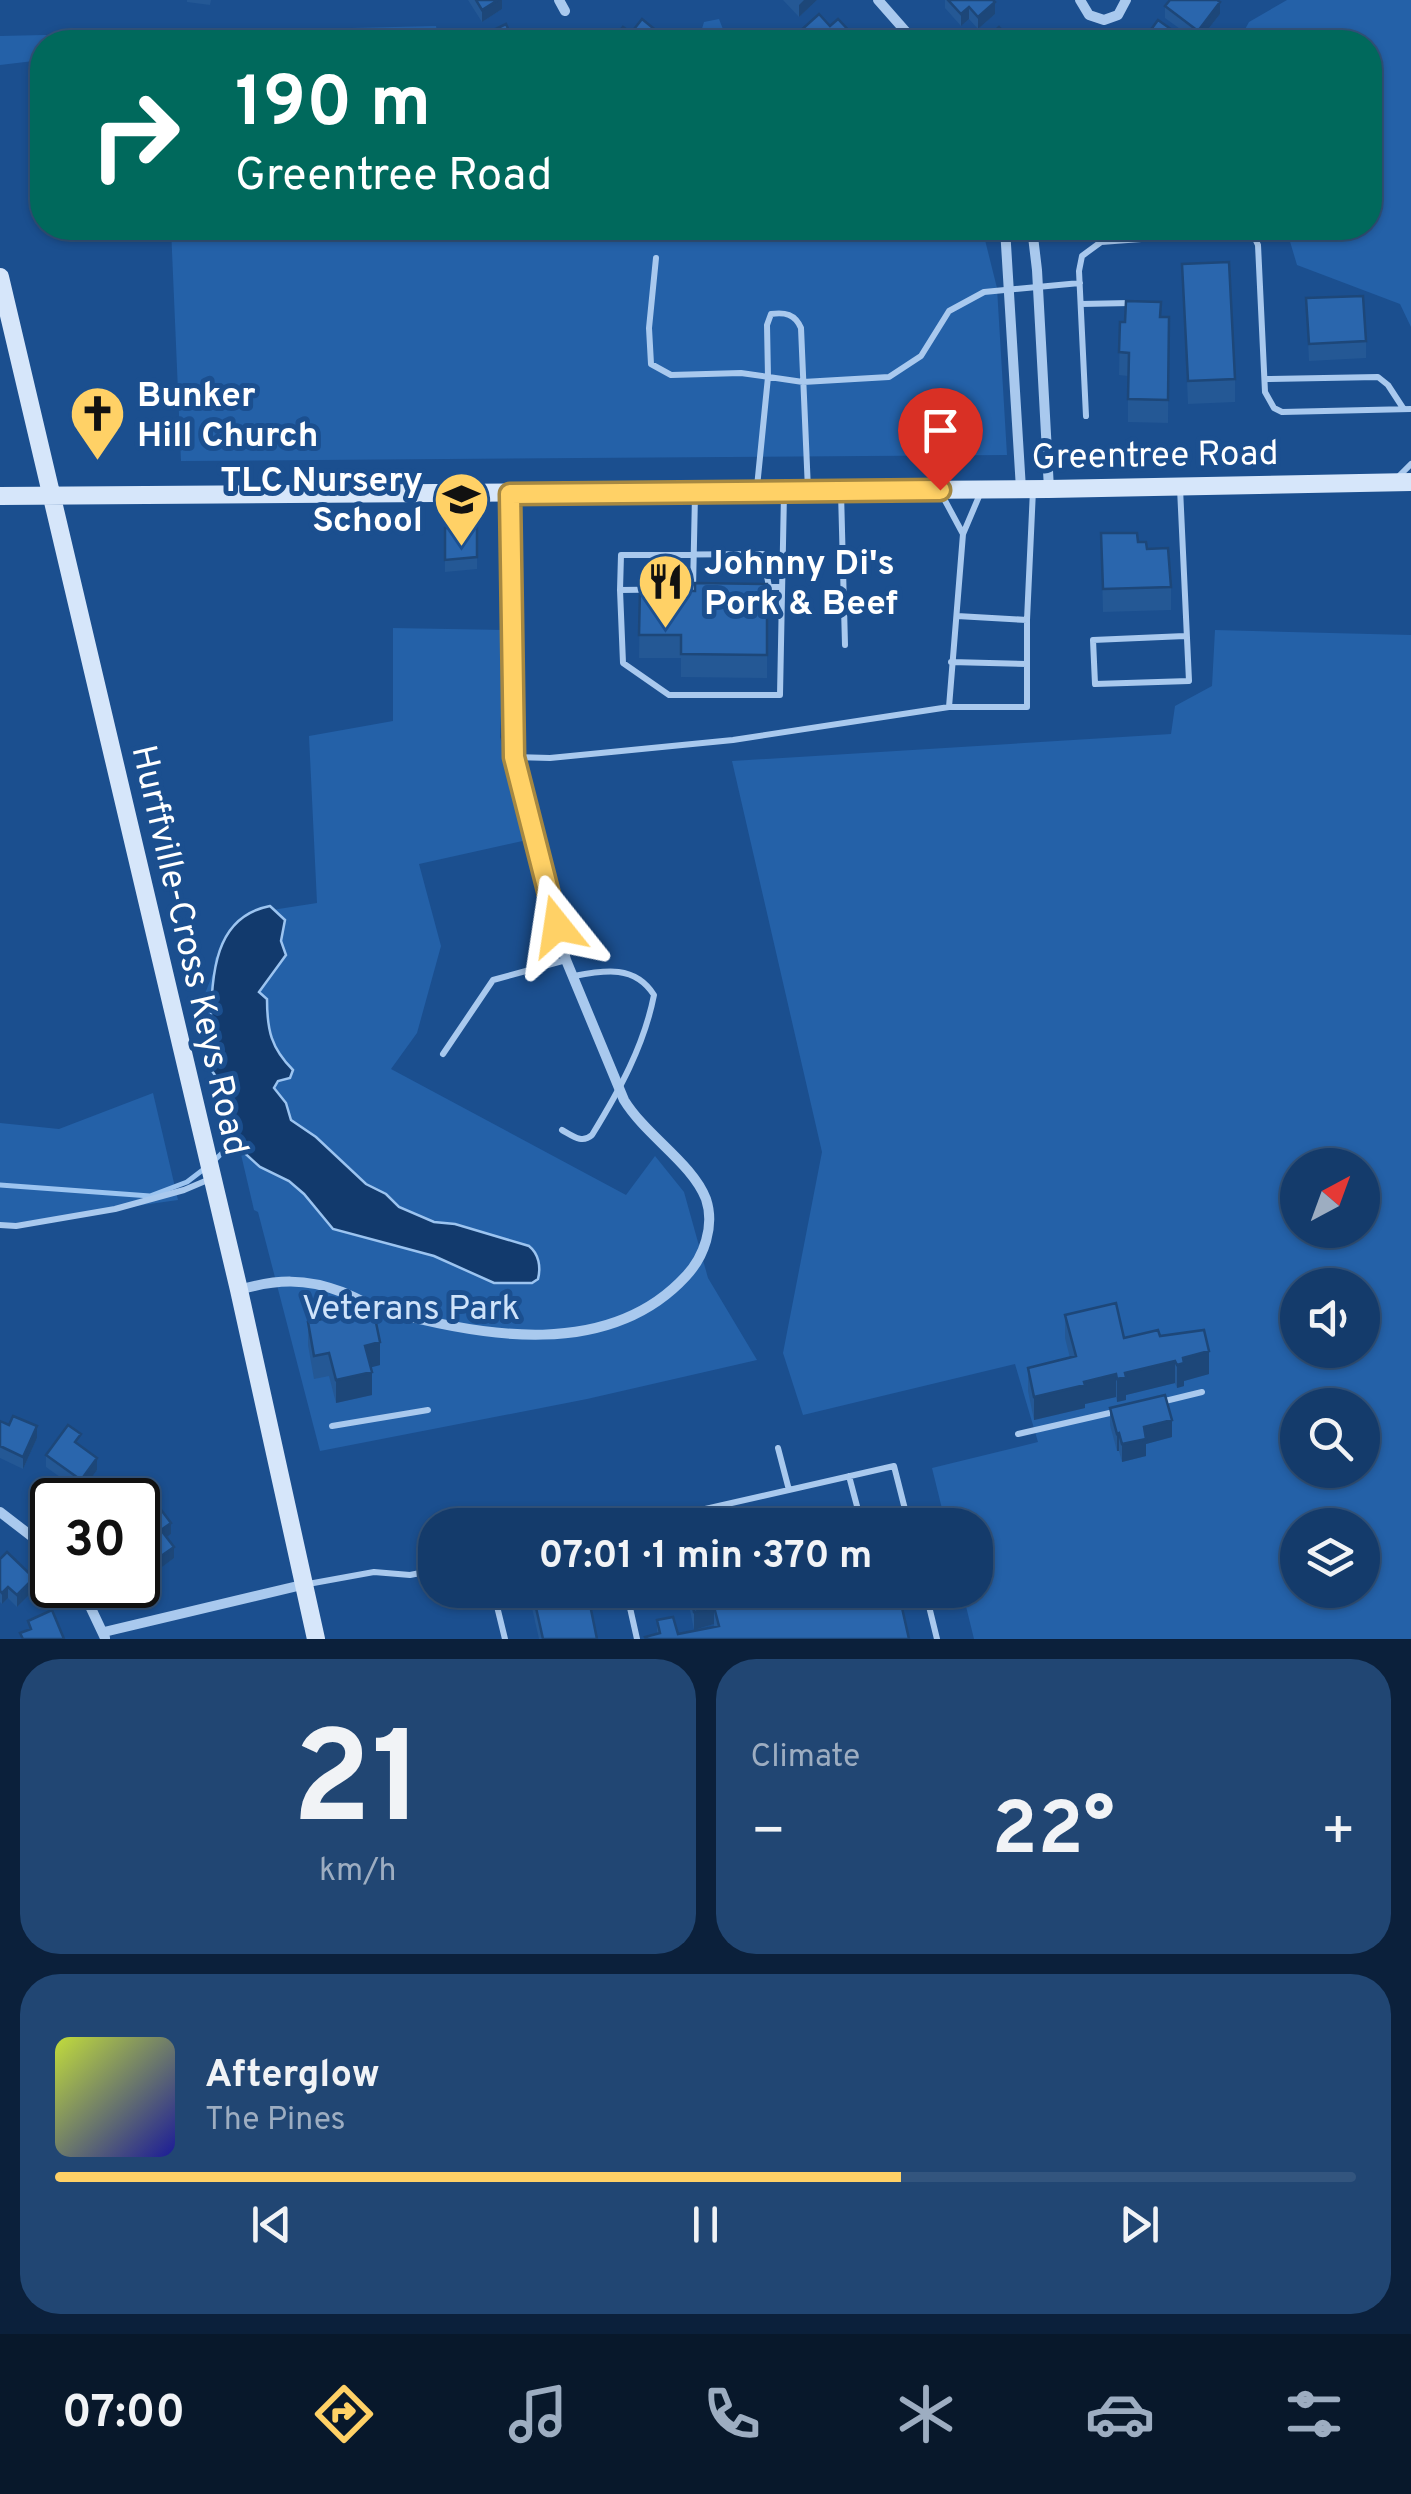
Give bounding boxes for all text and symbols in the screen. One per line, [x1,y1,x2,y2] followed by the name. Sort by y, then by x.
[235,62,431,151] text: 190 m
[70,70,200,200] icon: right
[235,149,552,206] text: Greentree Road
[137,375,318,459] place label: Bunker Hill Church
[68,384,128,463] church icon: Bunker Hill Church
[898,388,983,491] pin
[913,403,968,458] icon: arrive
[1031,433,1279,481] street label: Greentree Road
[220,460,423,544] place label: TLC Nursery School
[432,469,492,548] school or university icon: TLC Nursery School
[704,543,898,627] place label: Johnny Di's Pork & Beef
[635,552,695,631] restaurant icon: Johnny Di's Pork & Beef
[119,741,257,1160] street label: Hurffville-Cross Keys Road
[505,874,609,978] position arrow
[1280,1148,1380,1248] north arrow
[1280,1148,1380,1608] map controls
[1280,1268,1380,1368] button: sound
[302,1288,520,1332] park label: Veterans Park
[1280,1388,1380,1488] button: search
[30,1478,160,1608] speed limit sign: 30
[1280,1508,1380,1608] button: layers
[539,1533,872,1582] text: 07:01 · 1 min · 370 m
[292,1704,424,1869] text: 21
[751,1738,860,1778] text: Climate
[992,1786,1115,1881] text: 22°
[751,1799,786,1869] text: −
[1321,1799,1356,1869] text: +
[319,1852,397,1892] text: km/h
[205,2052,380,2101] text: Afterglow
[205,2101,346,2141] text: The Pines
[244,2197,299,2252] icon: previous
[678,2197,733,2252] icon: pause
[1112,2197,1167,2252] icon: next
[309,2379,379,2449] icon: directions
[503,2379,573,2449] icon: music
[697,2379,767,2449] icon: phone
[891,2379,961,2449] icon: climate
[1085,2379,1155,2449] icon: car
[1279,2379,1349,2449] icon: filters
[62,2386,185,2443] text: 07:00

